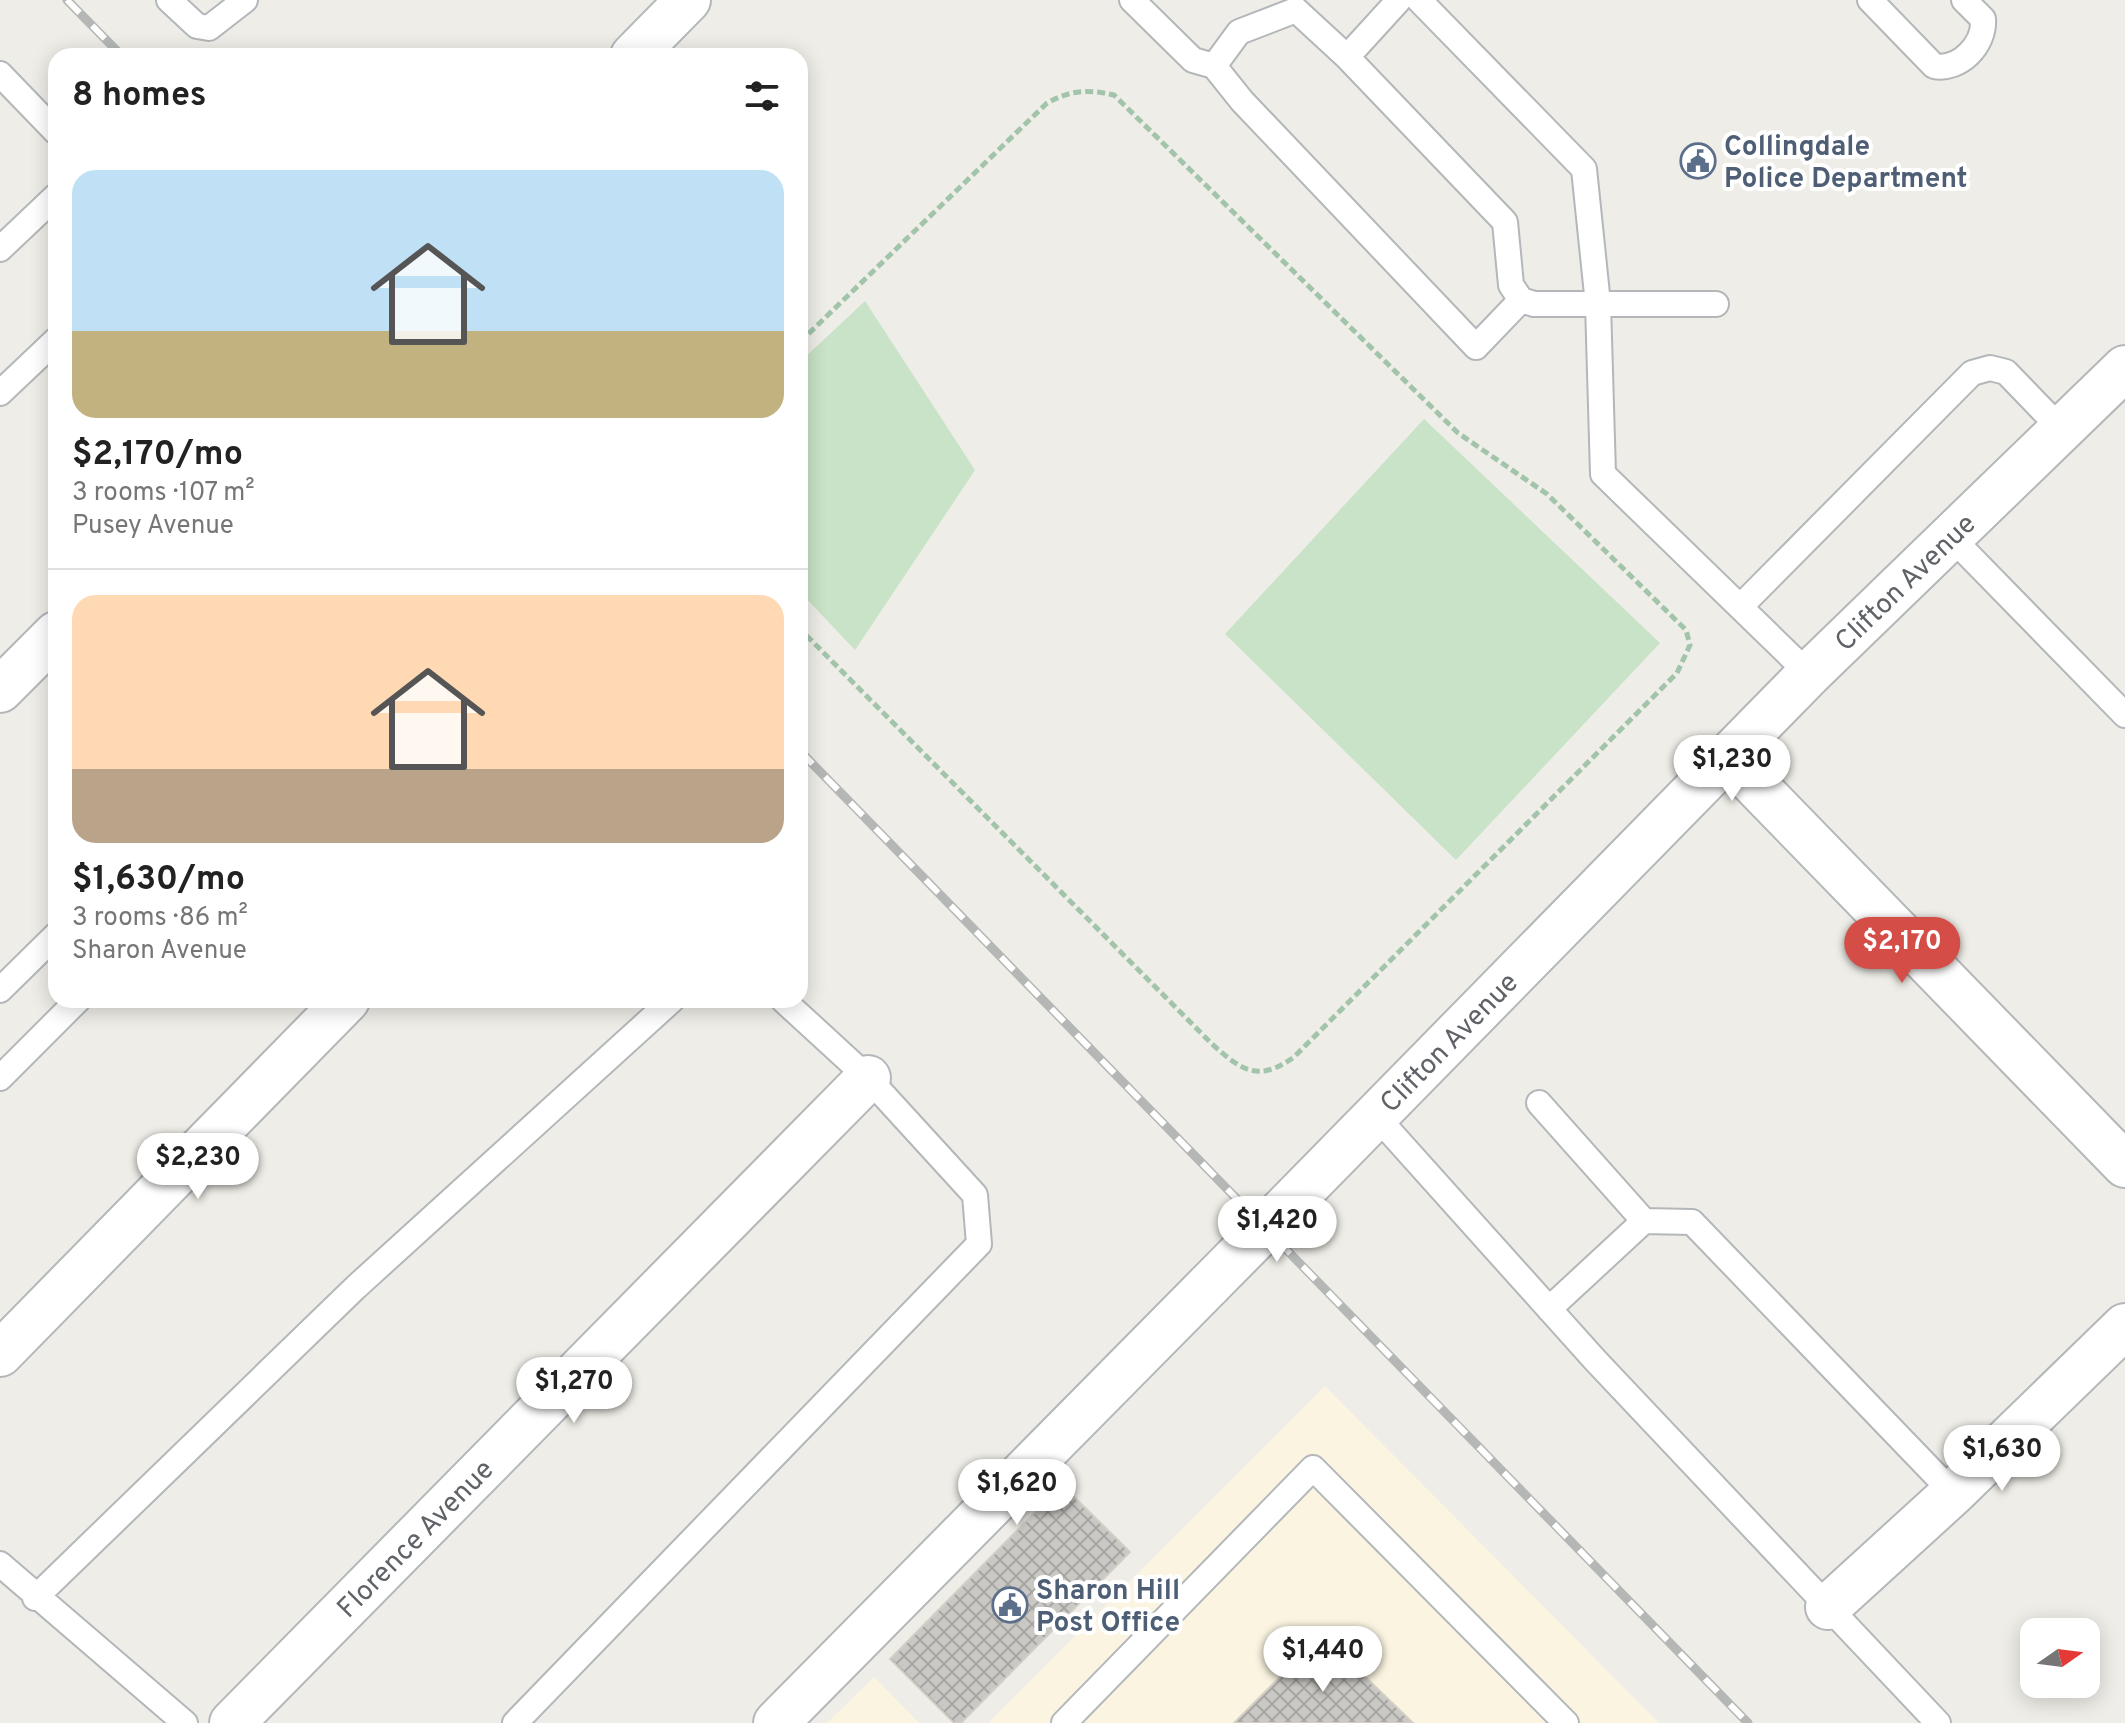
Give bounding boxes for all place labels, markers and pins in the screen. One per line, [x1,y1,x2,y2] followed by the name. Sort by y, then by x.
[1724,130,1968,198] place label: Collingdale Police Department
[1679,142,1717,180] public building icon: Collingdale Police Department
[1667,735,1797,803] pin: $1,230
[1837,917,1967,985] pin: $2,170
[133,1133,263,1201] pin: $2,230
[1212,1196,1342,1264] pin: $1,420
[509,1357,639,1425] pin: $1,270
[1937,1425,2067,1493] pin: $1,630
[952,1459,1082,1527] pin: $1,620
[1036,1574,1180,1642] place label: Sharon Hill Post Office
[991,1586,1029,1624] public building icon: Sharon Hill Post Office
[1258,1626,1388,1694] pin: $1,440

